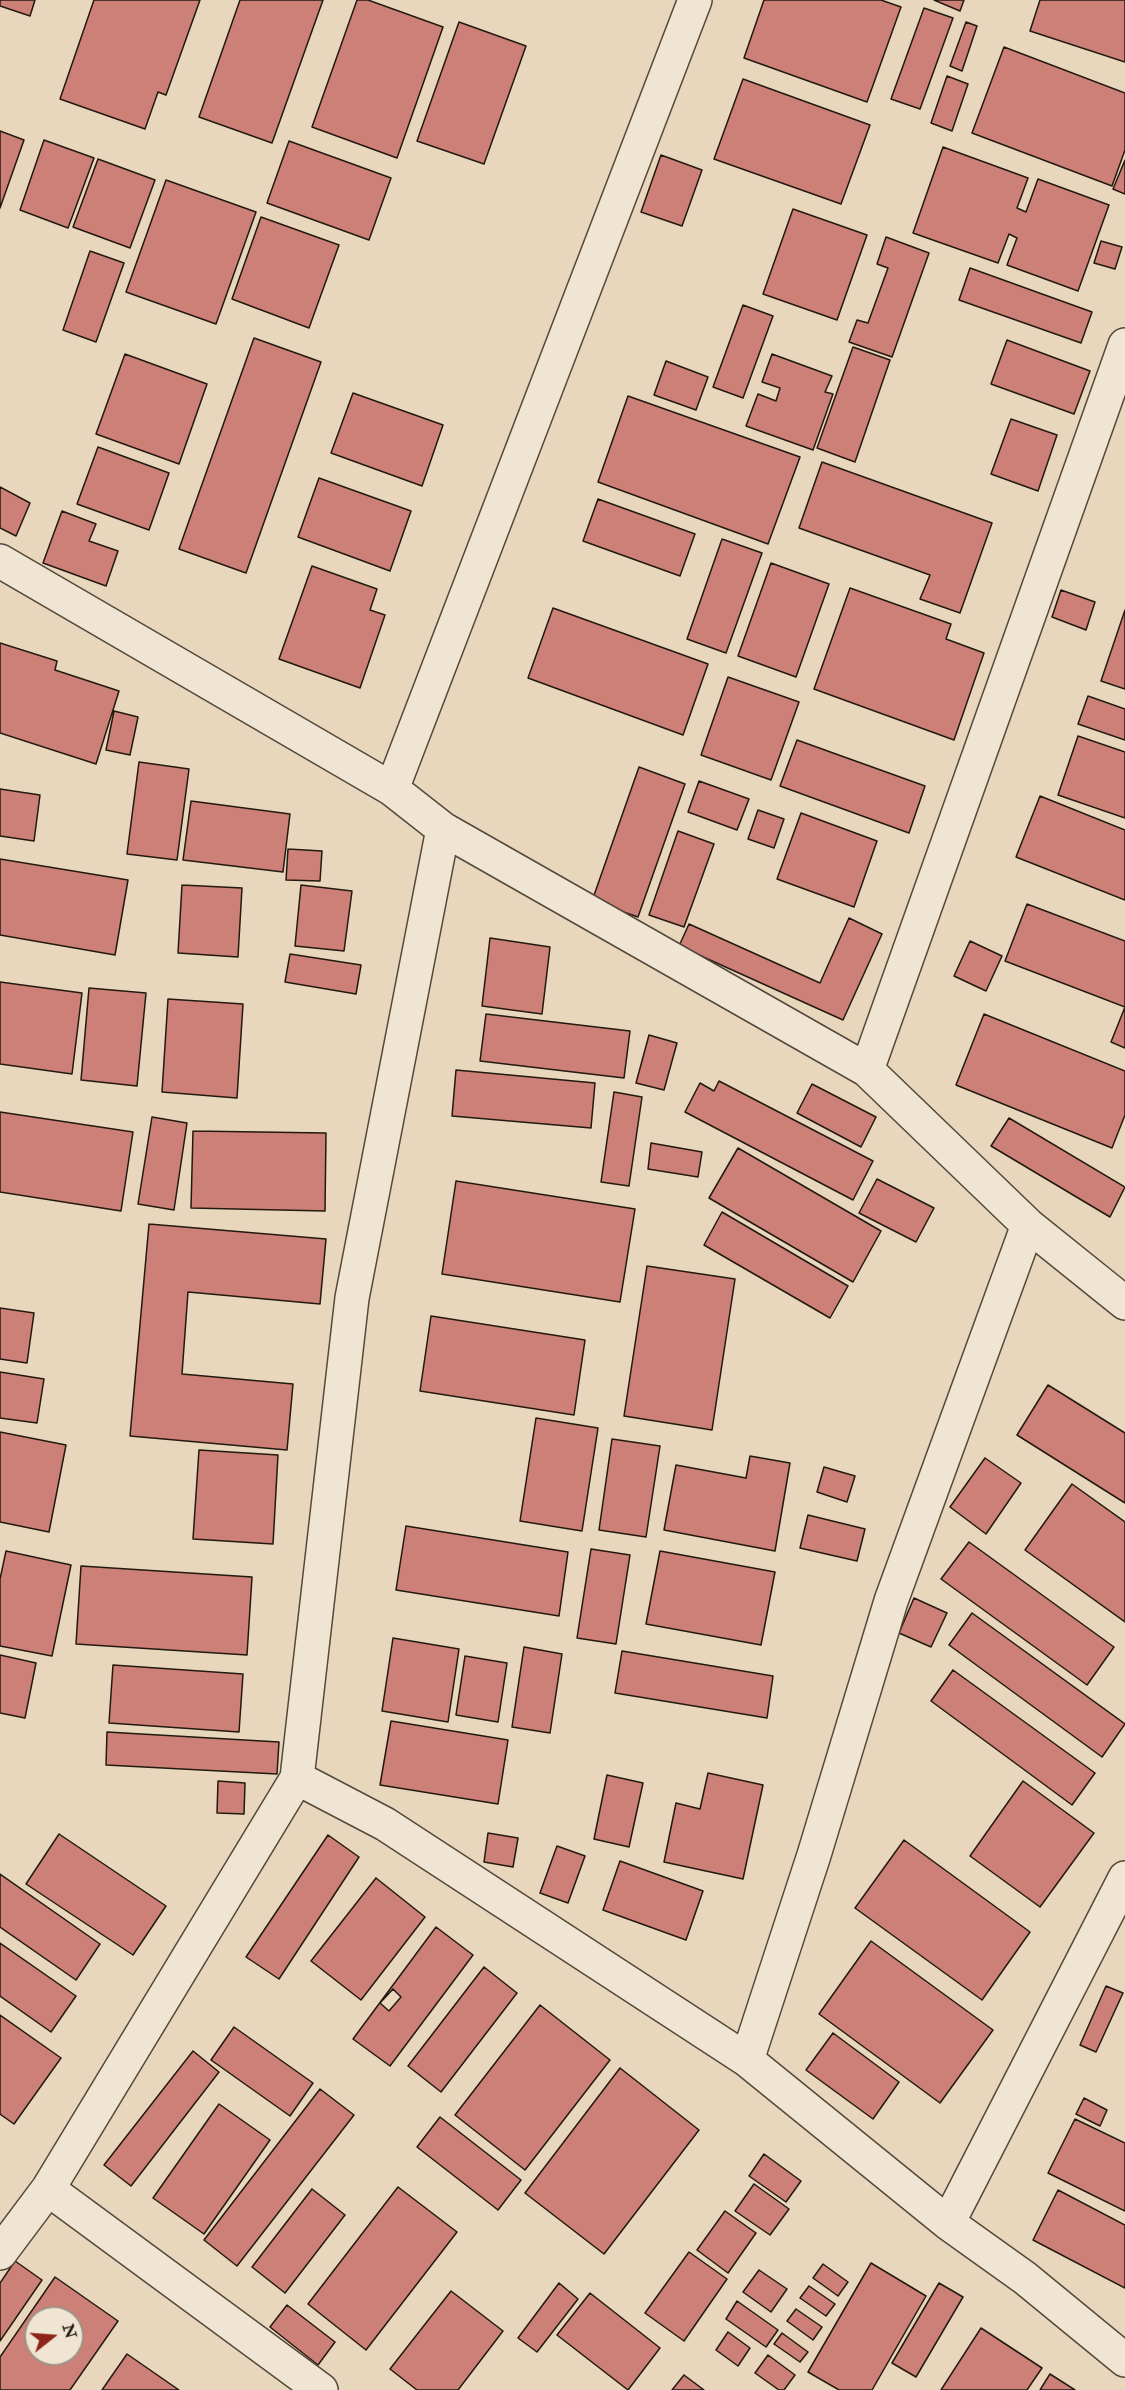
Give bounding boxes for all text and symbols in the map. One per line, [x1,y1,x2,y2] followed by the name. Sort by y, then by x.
[24,2306,84,2366] north arrow
[58,2322,81,2341] text: N

